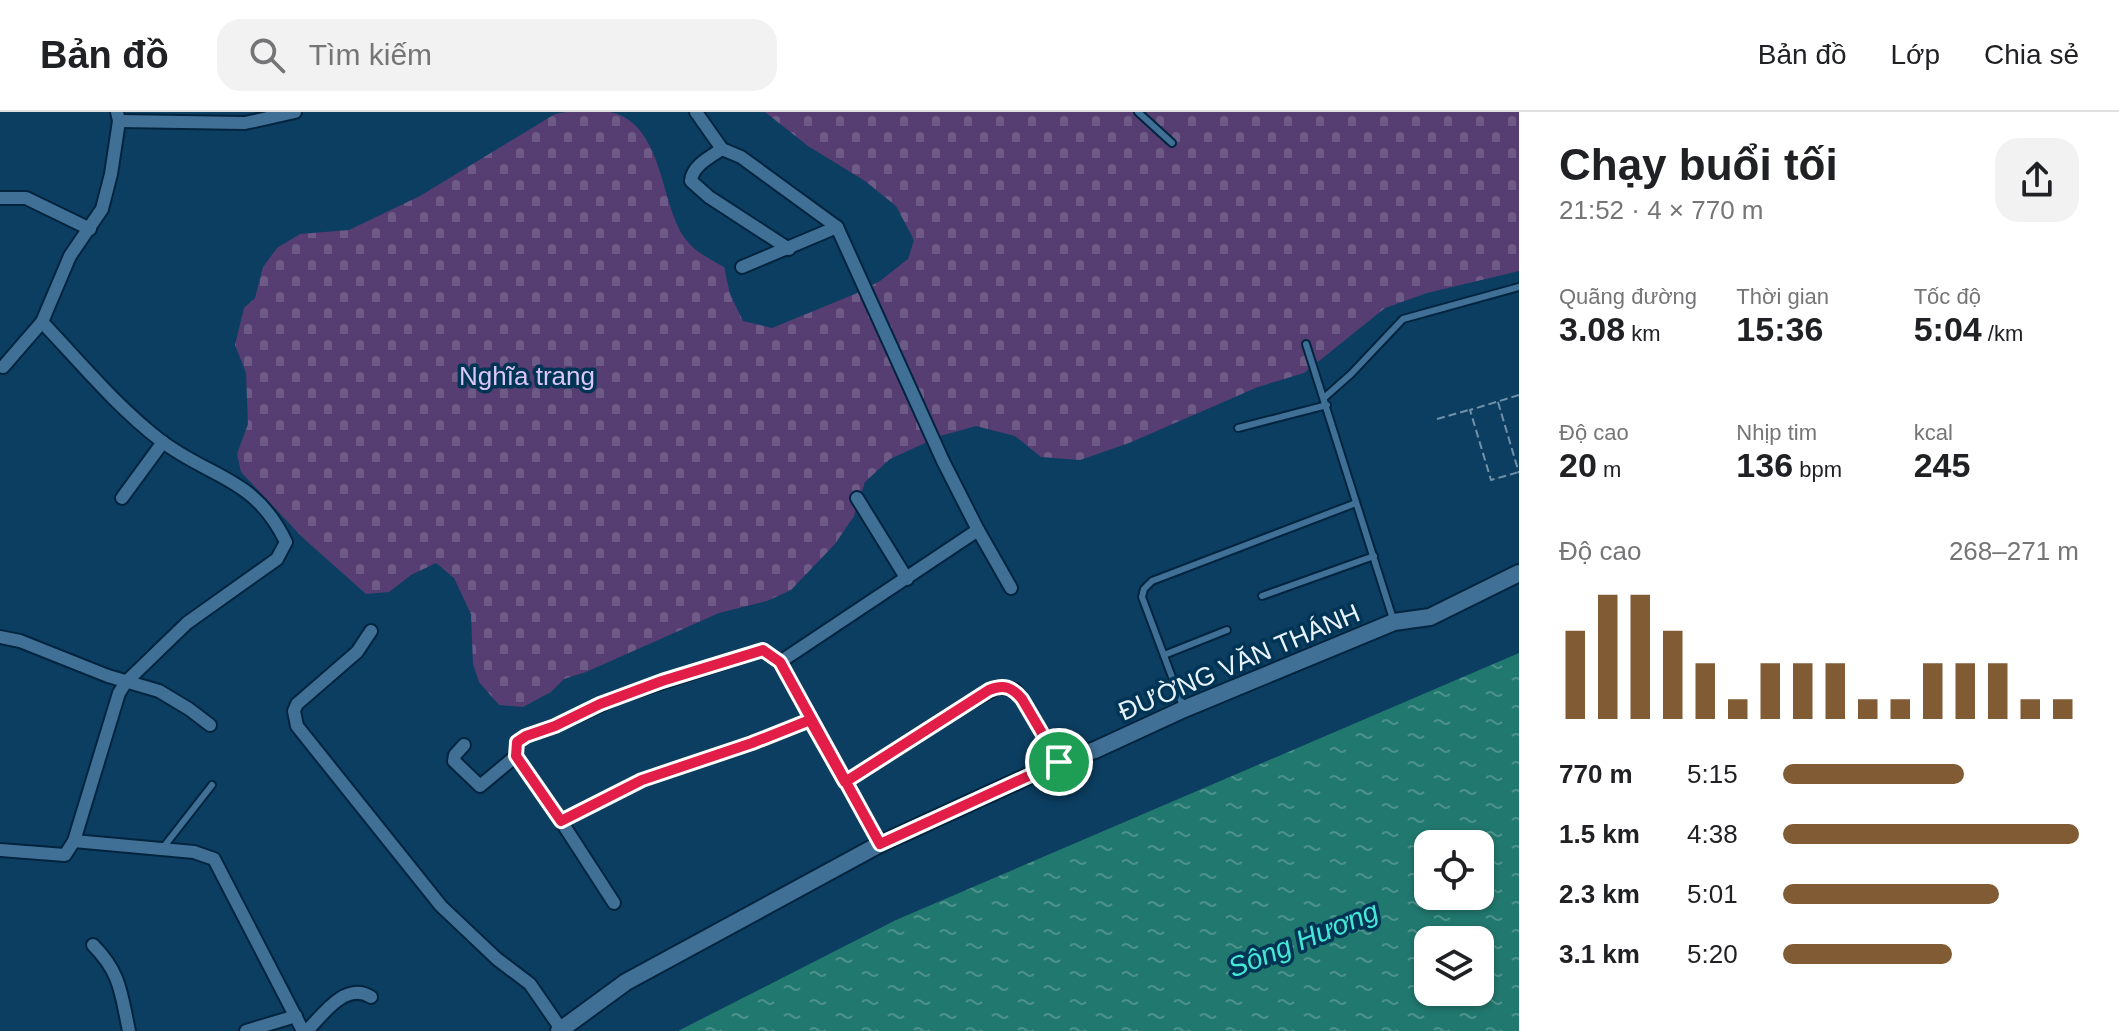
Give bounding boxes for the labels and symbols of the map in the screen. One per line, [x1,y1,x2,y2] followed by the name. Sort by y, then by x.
[459,361,595,391] park label: Nghĩa trang
[1114,598,1364,726] street label: ĐƯỜNG VĂN THÁNH
[1025,728,1093,796] pin
[1224,895,1383,984] water label: Sông Hương

